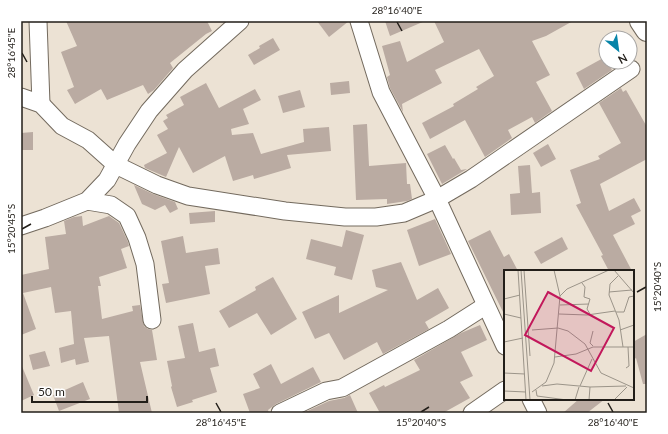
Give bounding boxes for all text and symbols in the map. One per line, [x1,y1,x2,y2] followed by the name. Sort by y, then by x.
[372,4,422,16] text: 28°16'40"E
[5,28,17,78] text: 28°16'45"E
[598,30,638,70] north arrow
[616,51,630,67] text: N
[5,204,17,254] text: 15°20'45"S
[651,262,663,312] text: 15°20'40"S
[504,270,634,400] inset map
[32,378,147,404] scale bar
[38,384,65,399] text: 50 m
[196,416,246,428] text: 28°16'45"E
[396,416,446,428] text: 15°20'40"S
[588,416,638,428] text: 28°16'40"E

